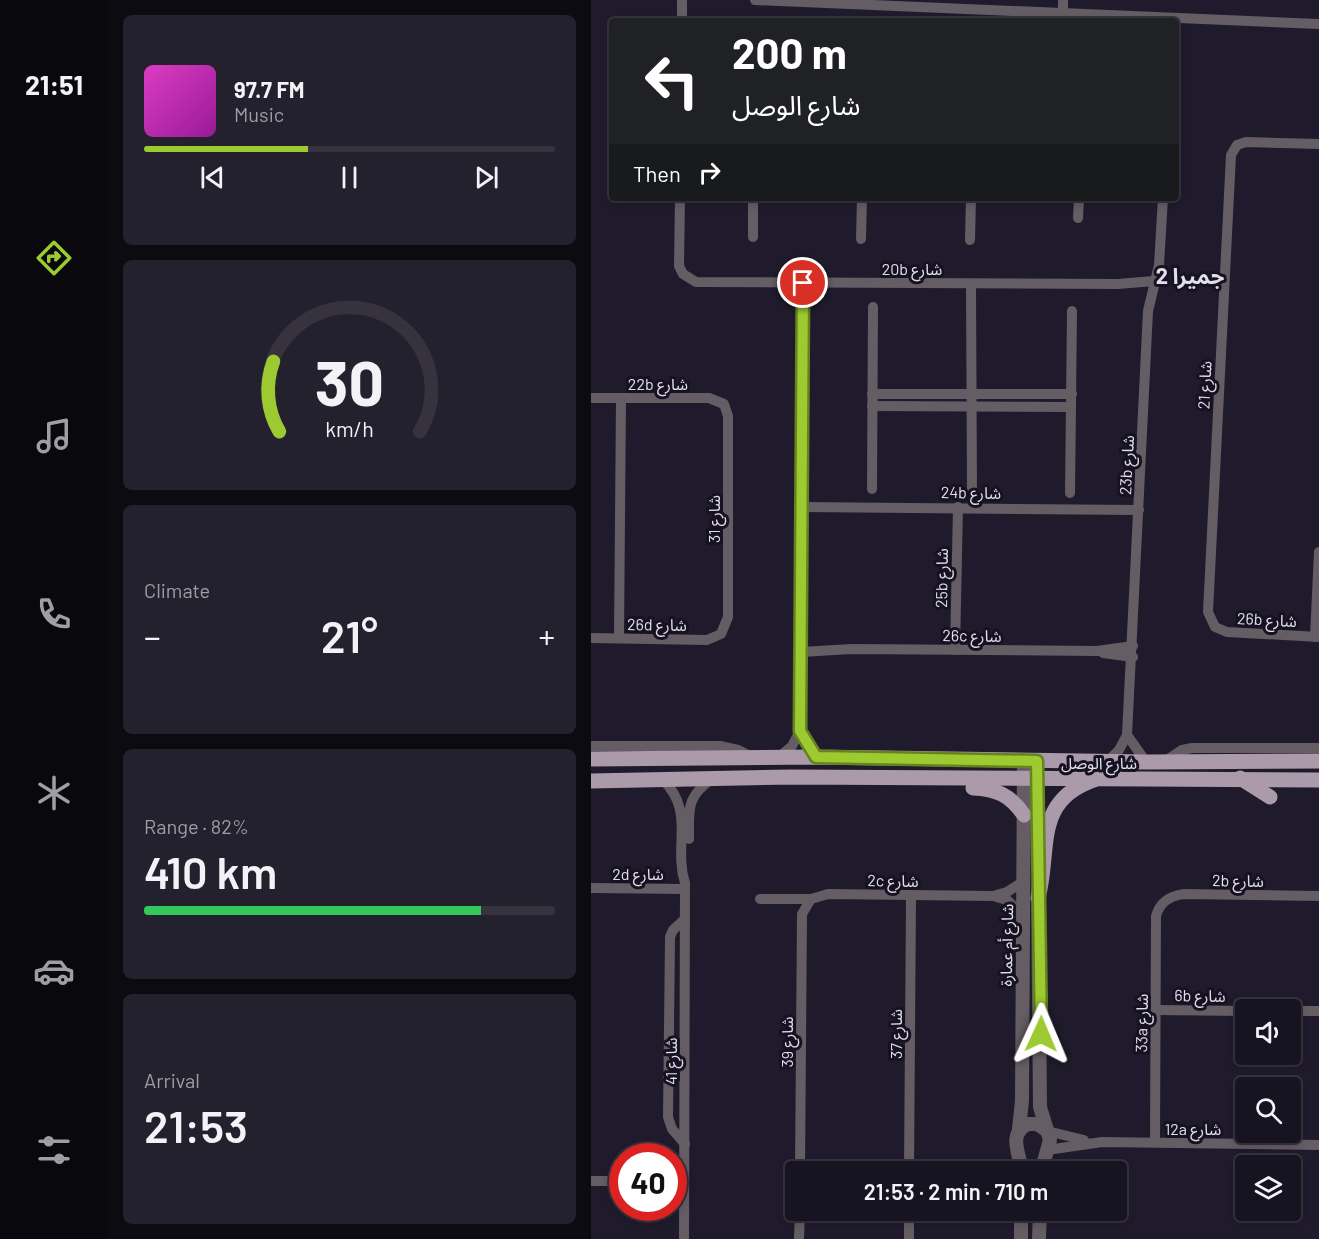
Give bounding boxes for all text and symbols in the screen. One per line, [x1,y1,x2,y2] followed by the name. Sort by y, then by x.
[732,27,847,77] text: 200 m
[633,42,711,120] icon: left
[25,68,83,100] text: 21:51
[234,76,304,102] text: 97.7 FM
[732,88,860,120] text: شارع الوصل
[234,102,284,126] text: Music
[693,156,726,189] icon: right
[633,160,681,186] text: Then
[196,161,229,194] icon: previous
[333,161,366,194] icon: pause
[470,161,503,194] icon: next
[33,237,75,279] icon: directions
[777,257,828,308] pin
[882,259,942,282] street label: 20b شارع
[1156,262,1224,289] district label: جميرا 2
[786,266,819,299] icon: arrive
[315,344,384,418] text: 30
[1193,360,1219,410] street label: شارع 21
[628,374,688,397] street label: 22b شارع
[33,415,75,457] icon: music
[325,416,374,441] text: km/h
[1115,435,1141,496] street label: 23b شارع
[941,482,1001,506] street label: 24b شارع
[704,495,727,543] street label: شارع 31
[931,548,955,608] street label: 25b شارع
[144,578,210,602] text: Climate
[33,593,75,635] icon: phone
[321,608,378,662] text: 21°
[1236,608,1297,634] street label: 26b شارع
[627,614,687,638] street label: 26d شارع
[144,616,161,656] text: −
[538,616,555,656] text: +
[942,625,1002,649] street label: 26c شارع
[1061,753,1137,776] street label: شارع الوصل
[33,772,75,814] icon: climate
[144,814,249,838] text: Range · 82%
[144,844,277,898] text: 410 km
[612,864,664,887] street label: 2d شارع
[867,870,919,894] street label: 2c شارع
[1212,870,1264,894] street label: 2b شارع
[996,903,1020,987] street label: شارع أم عمارة
[33,950,75,992] icon: car
[1174,985,1226,1009] street label: 6b شارع
[1131,993,1155,1053] street label: 33a شارع
[1235,999,1301,1221] map controls
[1235,999,1301,1065] button: sound
[1009,1002,1073,1066] position arrow
[886,1009,909,1059] street label: شارع 37
[777,1017,800,1067] street label: شارع 39
[661,1037,684,1085] street label: شارع 41
[144,1068,200,1092] text: Arrival
[1235,1077,1301,1143] button: search
[144,1098,248,1152] text: 21:53
[1165,1119,1221,1142] street label: 12a شارع
[33,1129,75,1171] icon: filters
[609,1143,687,1221] speed limit sign: 40
[1235,1155,1301,1221] button: layers
[864,1178,1048,1204] text: 21:53 · 2 min · 710 m

